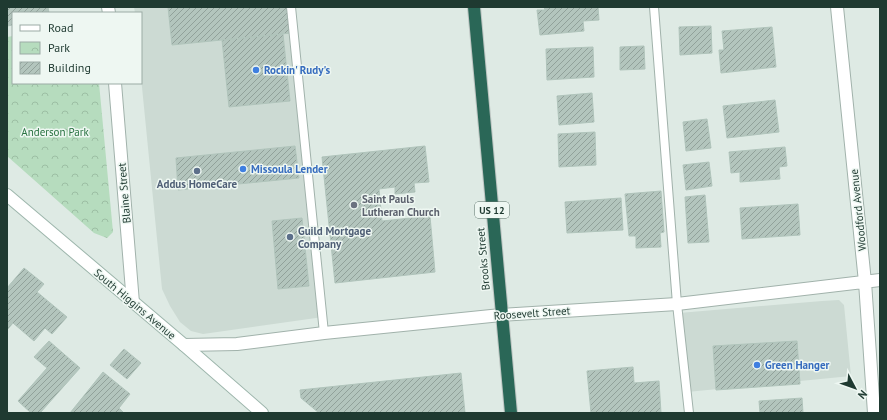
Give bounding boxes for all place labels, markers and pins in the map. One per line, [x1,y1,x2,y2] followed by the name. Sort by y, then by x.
[264,63,330,77] place label: Rockin' Rudy's
[251,65,261,75] marker: Rockin' Rudy's
[251,162,328,176] place label: Missoula Lender
[238,164,248,174] marker: Missoula Lender
[192,166,202,176] marker: Addus HomeCare
[157,177,238,191] place label: Addus HomeCare
[362,192,440,219] place label: Saint Pauls Lutheran Church
[349,200,359,210] marker: Saint Pauls Lutheran Church
[298,224,371,251] place label: Guild Mortgage Company
[285,232,295,242] marker: Guild Mortgage Company
[765,358,830,372] place label: Green Hanger
[752,360,762,370] marker: Green Hanger

